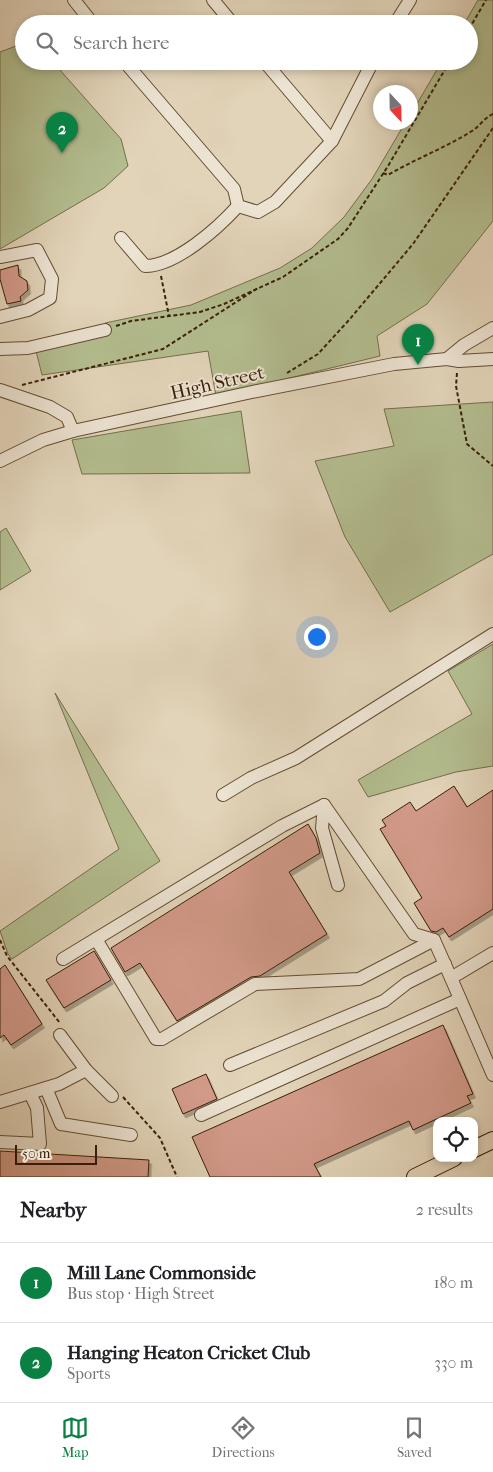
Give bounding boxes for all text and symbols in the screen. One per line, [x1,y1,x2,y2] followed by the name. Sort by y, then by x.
[15,15,478,70] search box
[33,29,61,57] icon: search
[73,32,169,54] text: Search here
[373,85,418,130] north arrow
[46,112,78,153] pin: 2
[402,324,434,365] pin: 1
[168,361,266,404] street label: High Street
[304,624,330,650] your location
[433,1117,478,1162] map controls
[433,1117,478,1162] button: locate
[15,1142,98,1165] scale bar
[22,1145,50,1162] text: 50 m
[20,1198,86,1222] text: Nearby
[416,1200,473,1219] text: 2 results
[67,1262,256,1284] text: Mill Lane Commonside
[33,1273,39,1292] text: 1
[434,1273,473,1292] text: 180 m
[67,1284,215,1303] text: Bus stop · High Street
[67,1342,310,1364] text: Hanging Heaton Cricket Club
[32,1353,40,1372] text: 2
[434,1353,473,1372] text: 330 m
[67,1364,110,1383] text: Sports
[61,1414,89,1461] tab: Map
[212,1414,275,1461] tab: Directions
[397,1414,432,1461] tab: Saved

